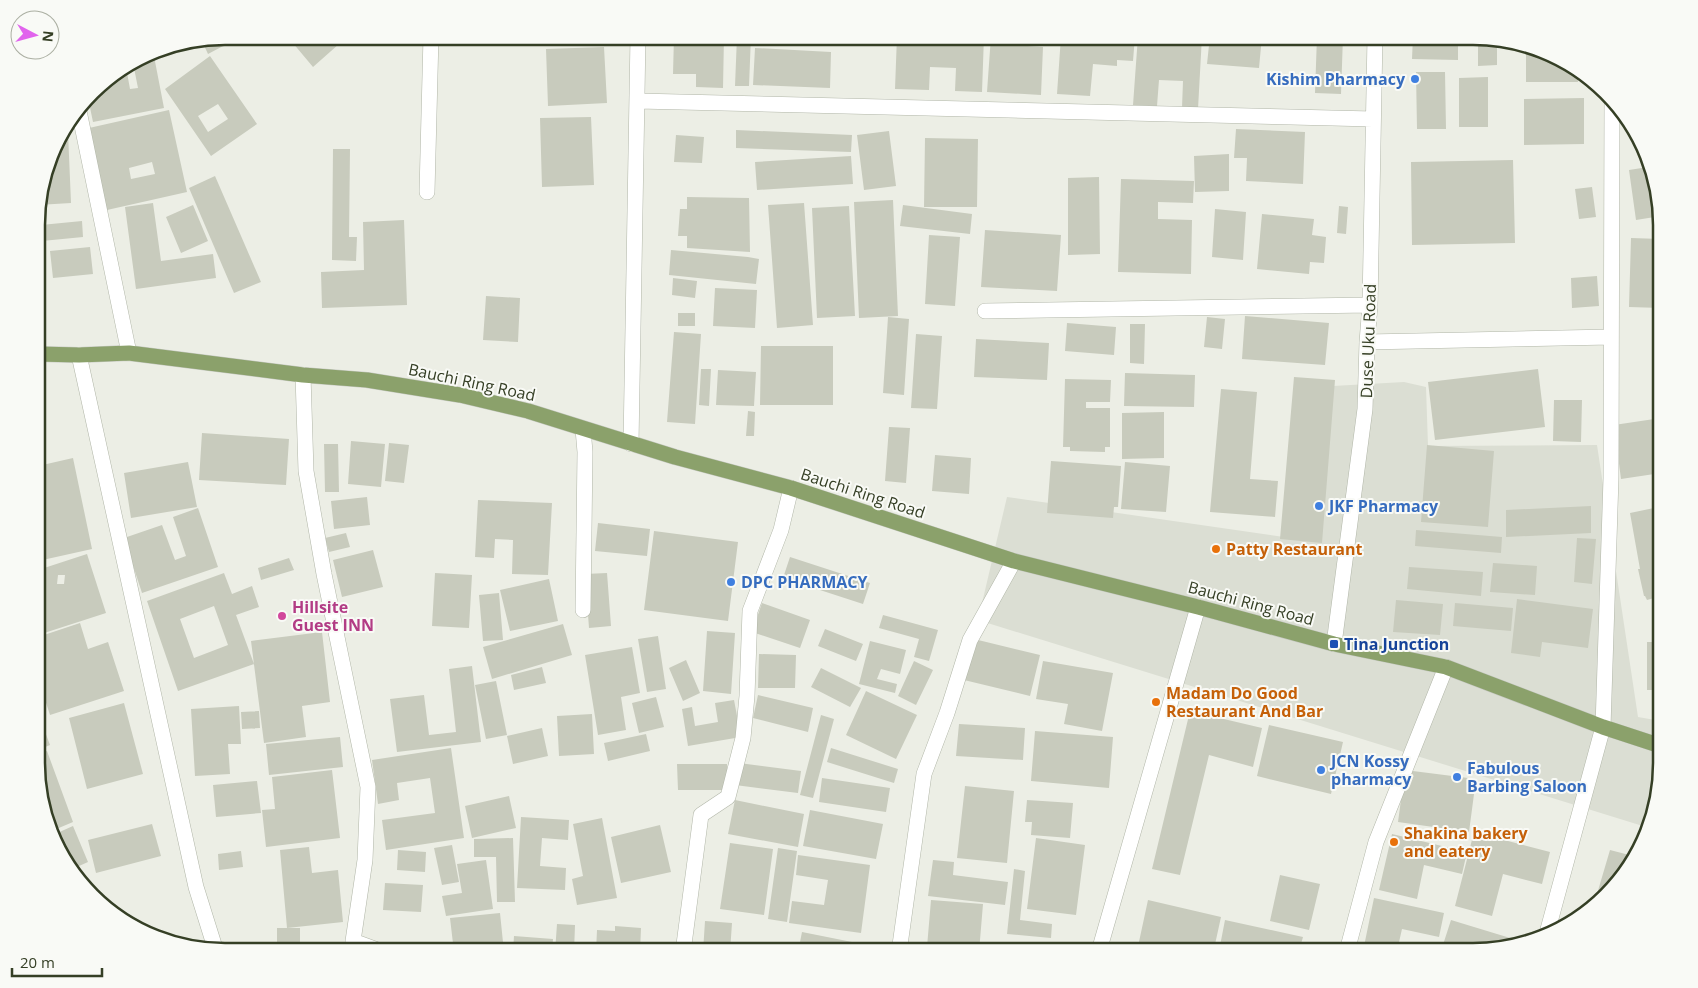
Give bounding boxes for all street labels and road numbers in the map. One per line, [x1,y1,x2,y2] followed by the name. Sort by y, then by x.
[1355,283,1381,399] street label: Duse Uku Road
[406,358,538,406] street label: Bauchi Ring Road
[798,463,928,523] street label: Bauchi Ring Road
[1186,576,1316,630] street label: Bauchi Ring Road

